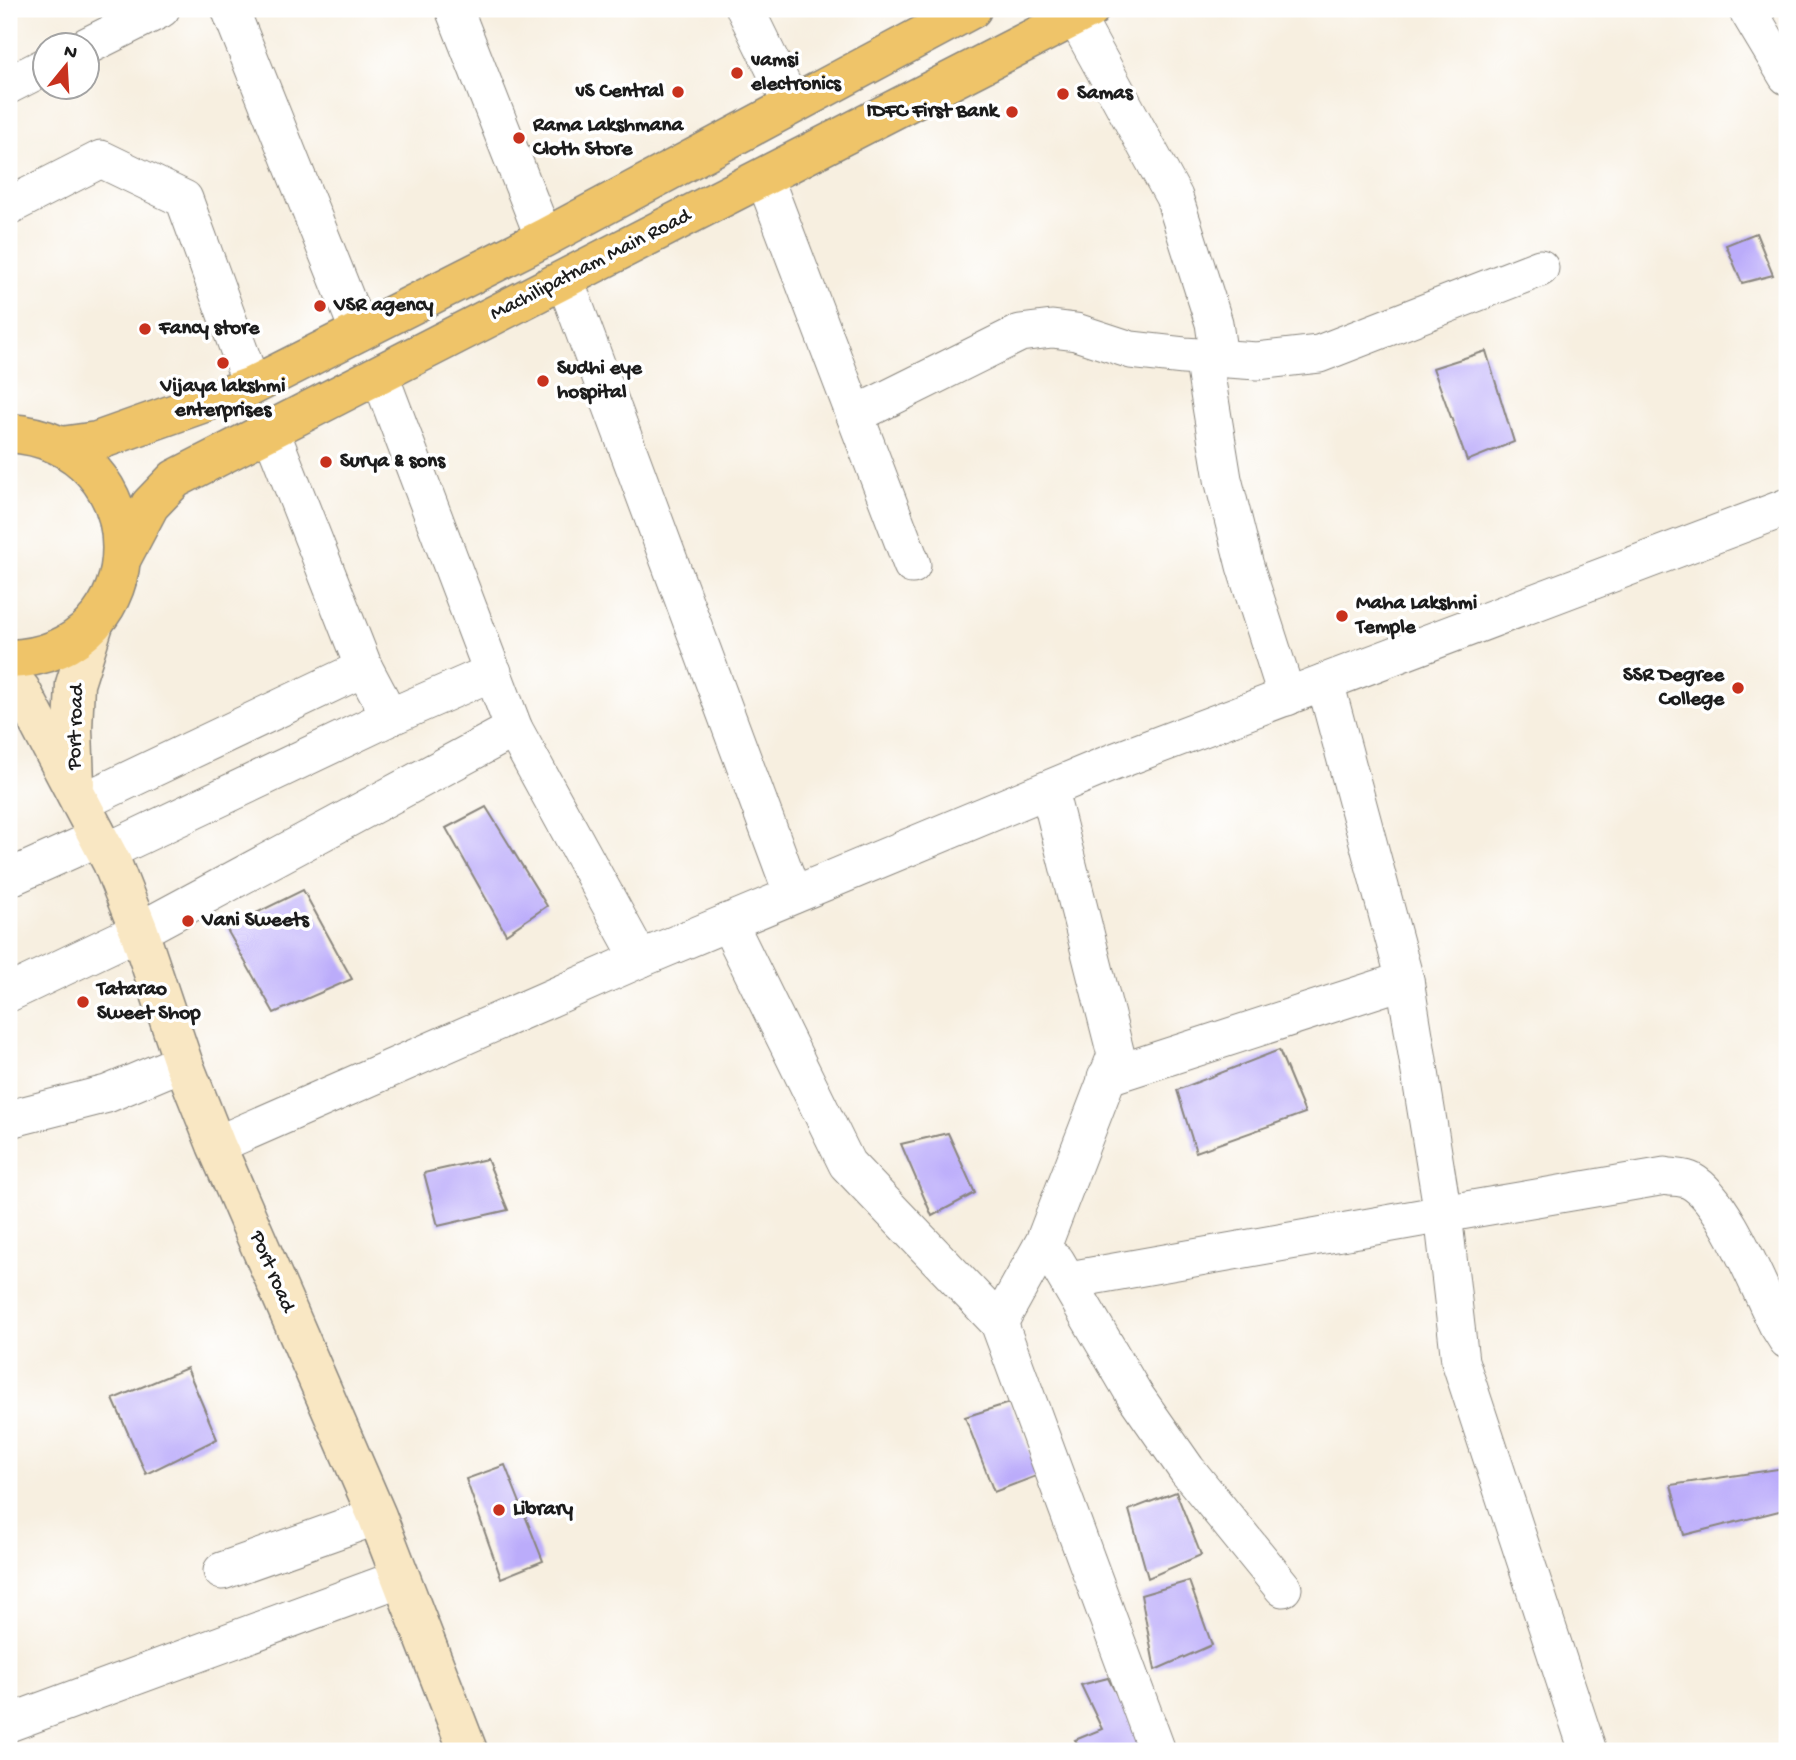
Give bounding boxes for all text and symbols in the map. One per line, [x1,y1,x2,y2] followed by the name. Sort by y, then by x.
[32,32,102,102] north arrow
[61,40,80,66] text: N
[750,49,842,98] place label: vamsi electronics
[729,65,745,81] marker: vamsi electronics
[575,80,664,105] place label: vS Central
[1077,82,1134,107] place label: Samas
[670,84,686,100] marker: vS Central
[1055,86,1071,102] marker: Samas
[866,100,1001,125] place label: IDFC First Bank
[1004,104,1020,120] marker: IDFC First Bank
[532,114,684,163] place label: Rama Lakshmana Cloth Store
[511,130,527,146] marker: Rama Lakshmana Cloth Store
[486,204,697,328] street label: Machilipatnam Main Road
[333,294,434,319] place label: VSR agency
[312,298,328,314] marker: VSR agency
[158,317,260,342] place label: Fancy store
[137,321,153,337] marker: Fancy store
[215,355,231,371] marker: Vijaya lakshmi enterprises
[557,357,643,406] place label: Sudhi eye hospital
[535,373,551,389] marker: Sudhi eye hospital
[159,375,286,424] place label: Vijaya lakshmi enterprises
[340,450,446,475] place label: Surya & sons
[318,454,334,470] marker: Surya & sons
[1354,592,1477,641] place label: Maha Lakshmi Temple
[1334,608,1350,624] marker: Maha Lakshmi Temple
[1623,664,1725,713] place label: SSR Degree College
[1730,680,1746,696] marker: SSR Degree College
[63,682,91,771] street label: Port road
[201,909,310,934] place label: Vani Sweets
[180,913,196,929] marker: Vani Sweets
[95,978,201,1027] place label: Tatarao Sweet Shop
[75,994,91,1010] marker: Tatarao Sweet Shop
[242,1227,300,1318] street label: Port road
[513,1498,574,1523] place label: Library
[491,1502,507,1518] marker: Library

